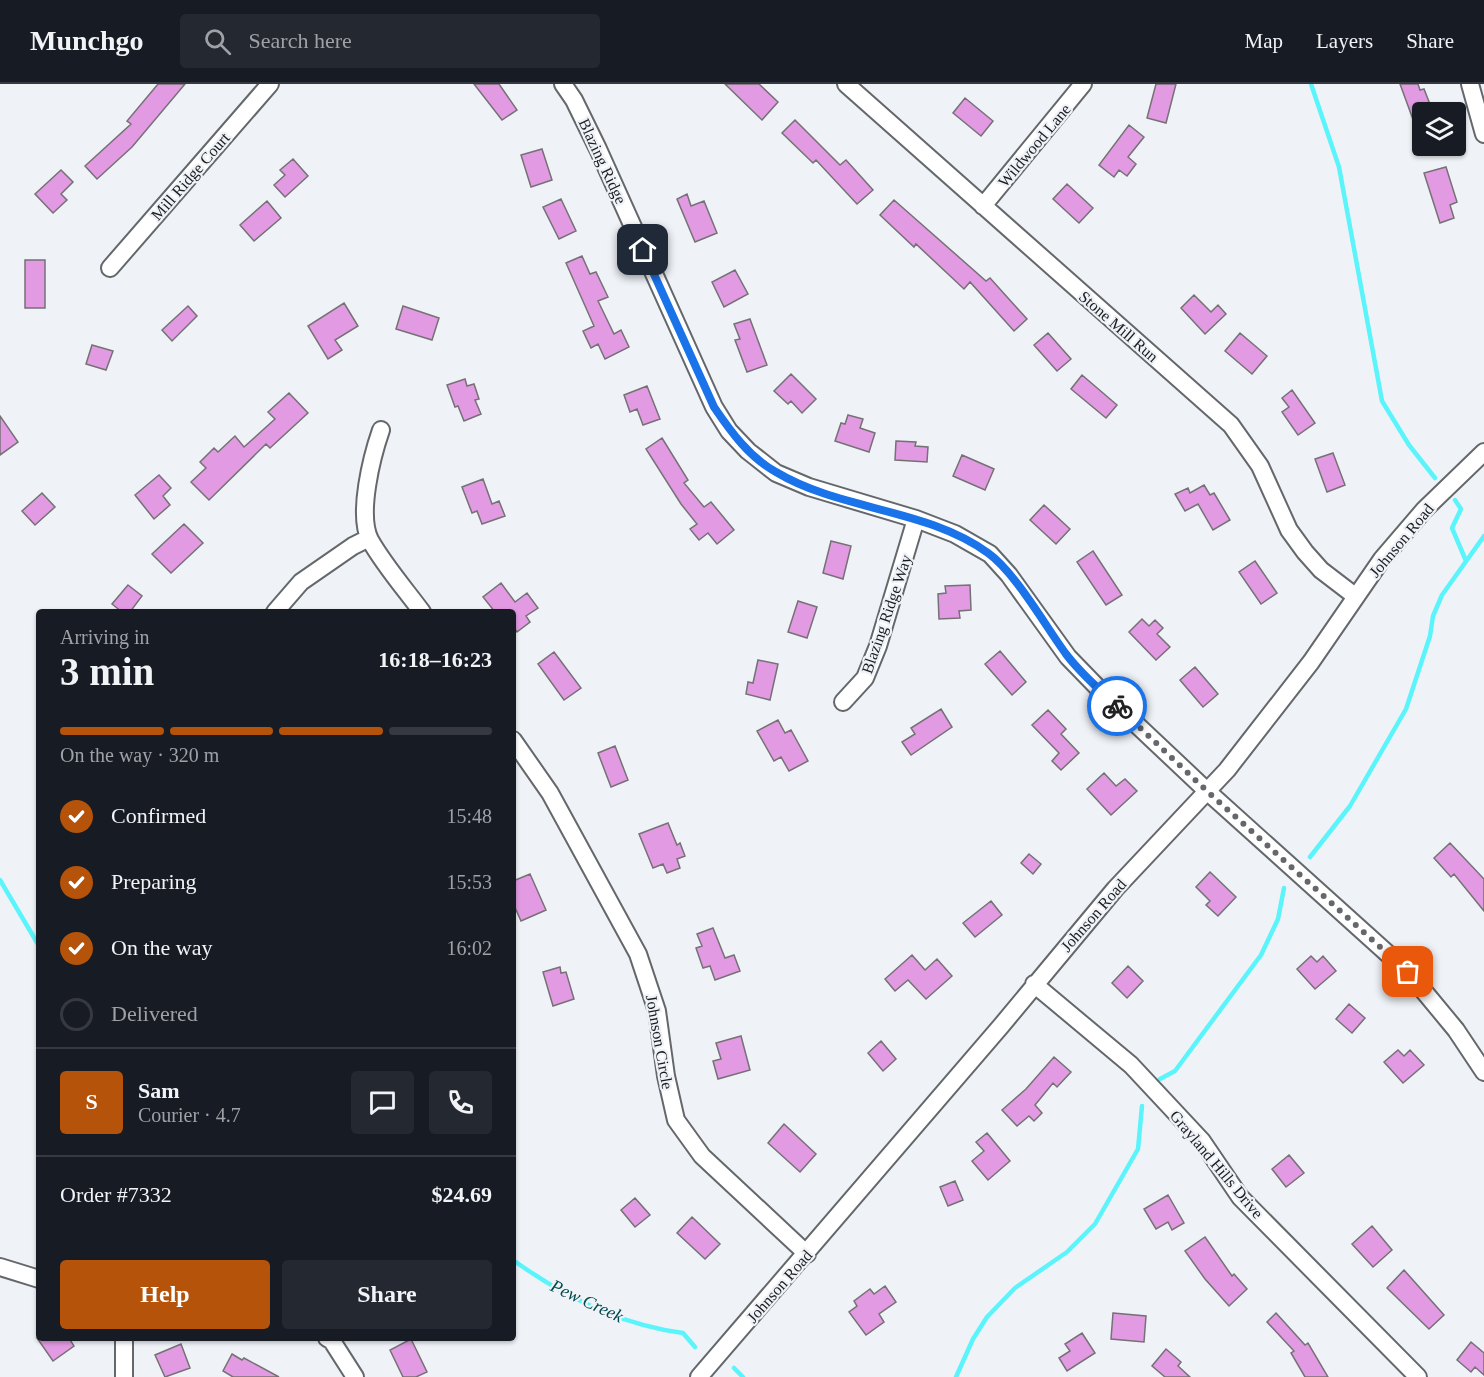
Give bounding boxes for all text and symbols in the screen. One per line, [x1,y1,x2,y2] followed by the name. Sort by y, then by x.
[180,14,600,68] search box
[30,25,144,56] text: Munchgo
[201,25,234,58] icon: search
[249,28,352,53] text: Search here
[1245,29,1283,53] text: Map
[1316,29,1373,53] text: Layers
[1406,29,1454,53] text: Share
[995,100,1074,190] street label: Wildwood Lane
[1412,102,1466,156] map controls
[1412,102,1466,156] button: layers
[574,116,630,207] street label: Blazing Ridge
[148,129,234,224] street label: Mill Ridge Court
[617,224,668,275] pin
[626,233,659,266] icon: home
[1076,288,1161,365] street label: Stone Mill Run
[1366,500,1437,580] street label: Johnson Road
[858,552,916,676] street label: Blazing Ridge Way
[60,626,149,648] text: Arriving in
[378,647,492,672] text: 16:18–16:23
[60,650,154,693] text: 3 min
[1087,676,1147,736] courier
[1101,690,1134,723] icon: bike
[60,744,219,766] text: On the way · 320 m
[60,800,93,833] icon: check
[111,803,206,828] text: Confirmed
[446,805,492,827] text: 15:48
[60,866,93,899] icon: check
[111,869,197,894] text: Preparing
[446,871,492,893] text: 15:53
[1057,876,1129,955] street label: Johnson Road
[60,932,93,965] icon: check
[111,935,212,960] text: On the way
[446,937,492,959] text: 16:02
[1382,946,1433,997] pin
[1391,955,1424,988] icon: bag
[643,994,676,1091] street label: Johnson Circle
[111,1001,198,1026] text: Delivered
[351,1071,414,1134] button: chat
[429,1071,492,1134] button: phone
[138,1078,180,1103] text: Sam
[85,1089,98,1114] text: S
[138,1104,241,1126] text: Courier · 4.7
[1166,1107,1267,1222] street label: Grayland Hills Drive
[60,1182,172,1207] text: Order #7332
[432,1182,492,1207] text: $24.69
[743,1247,815,1326] street label: Johnson Road
[60,1260,270,1329] button: Help
[282,1260,492,1329] button: Share
[547,1275,627,1327] water label: Pew Creek

